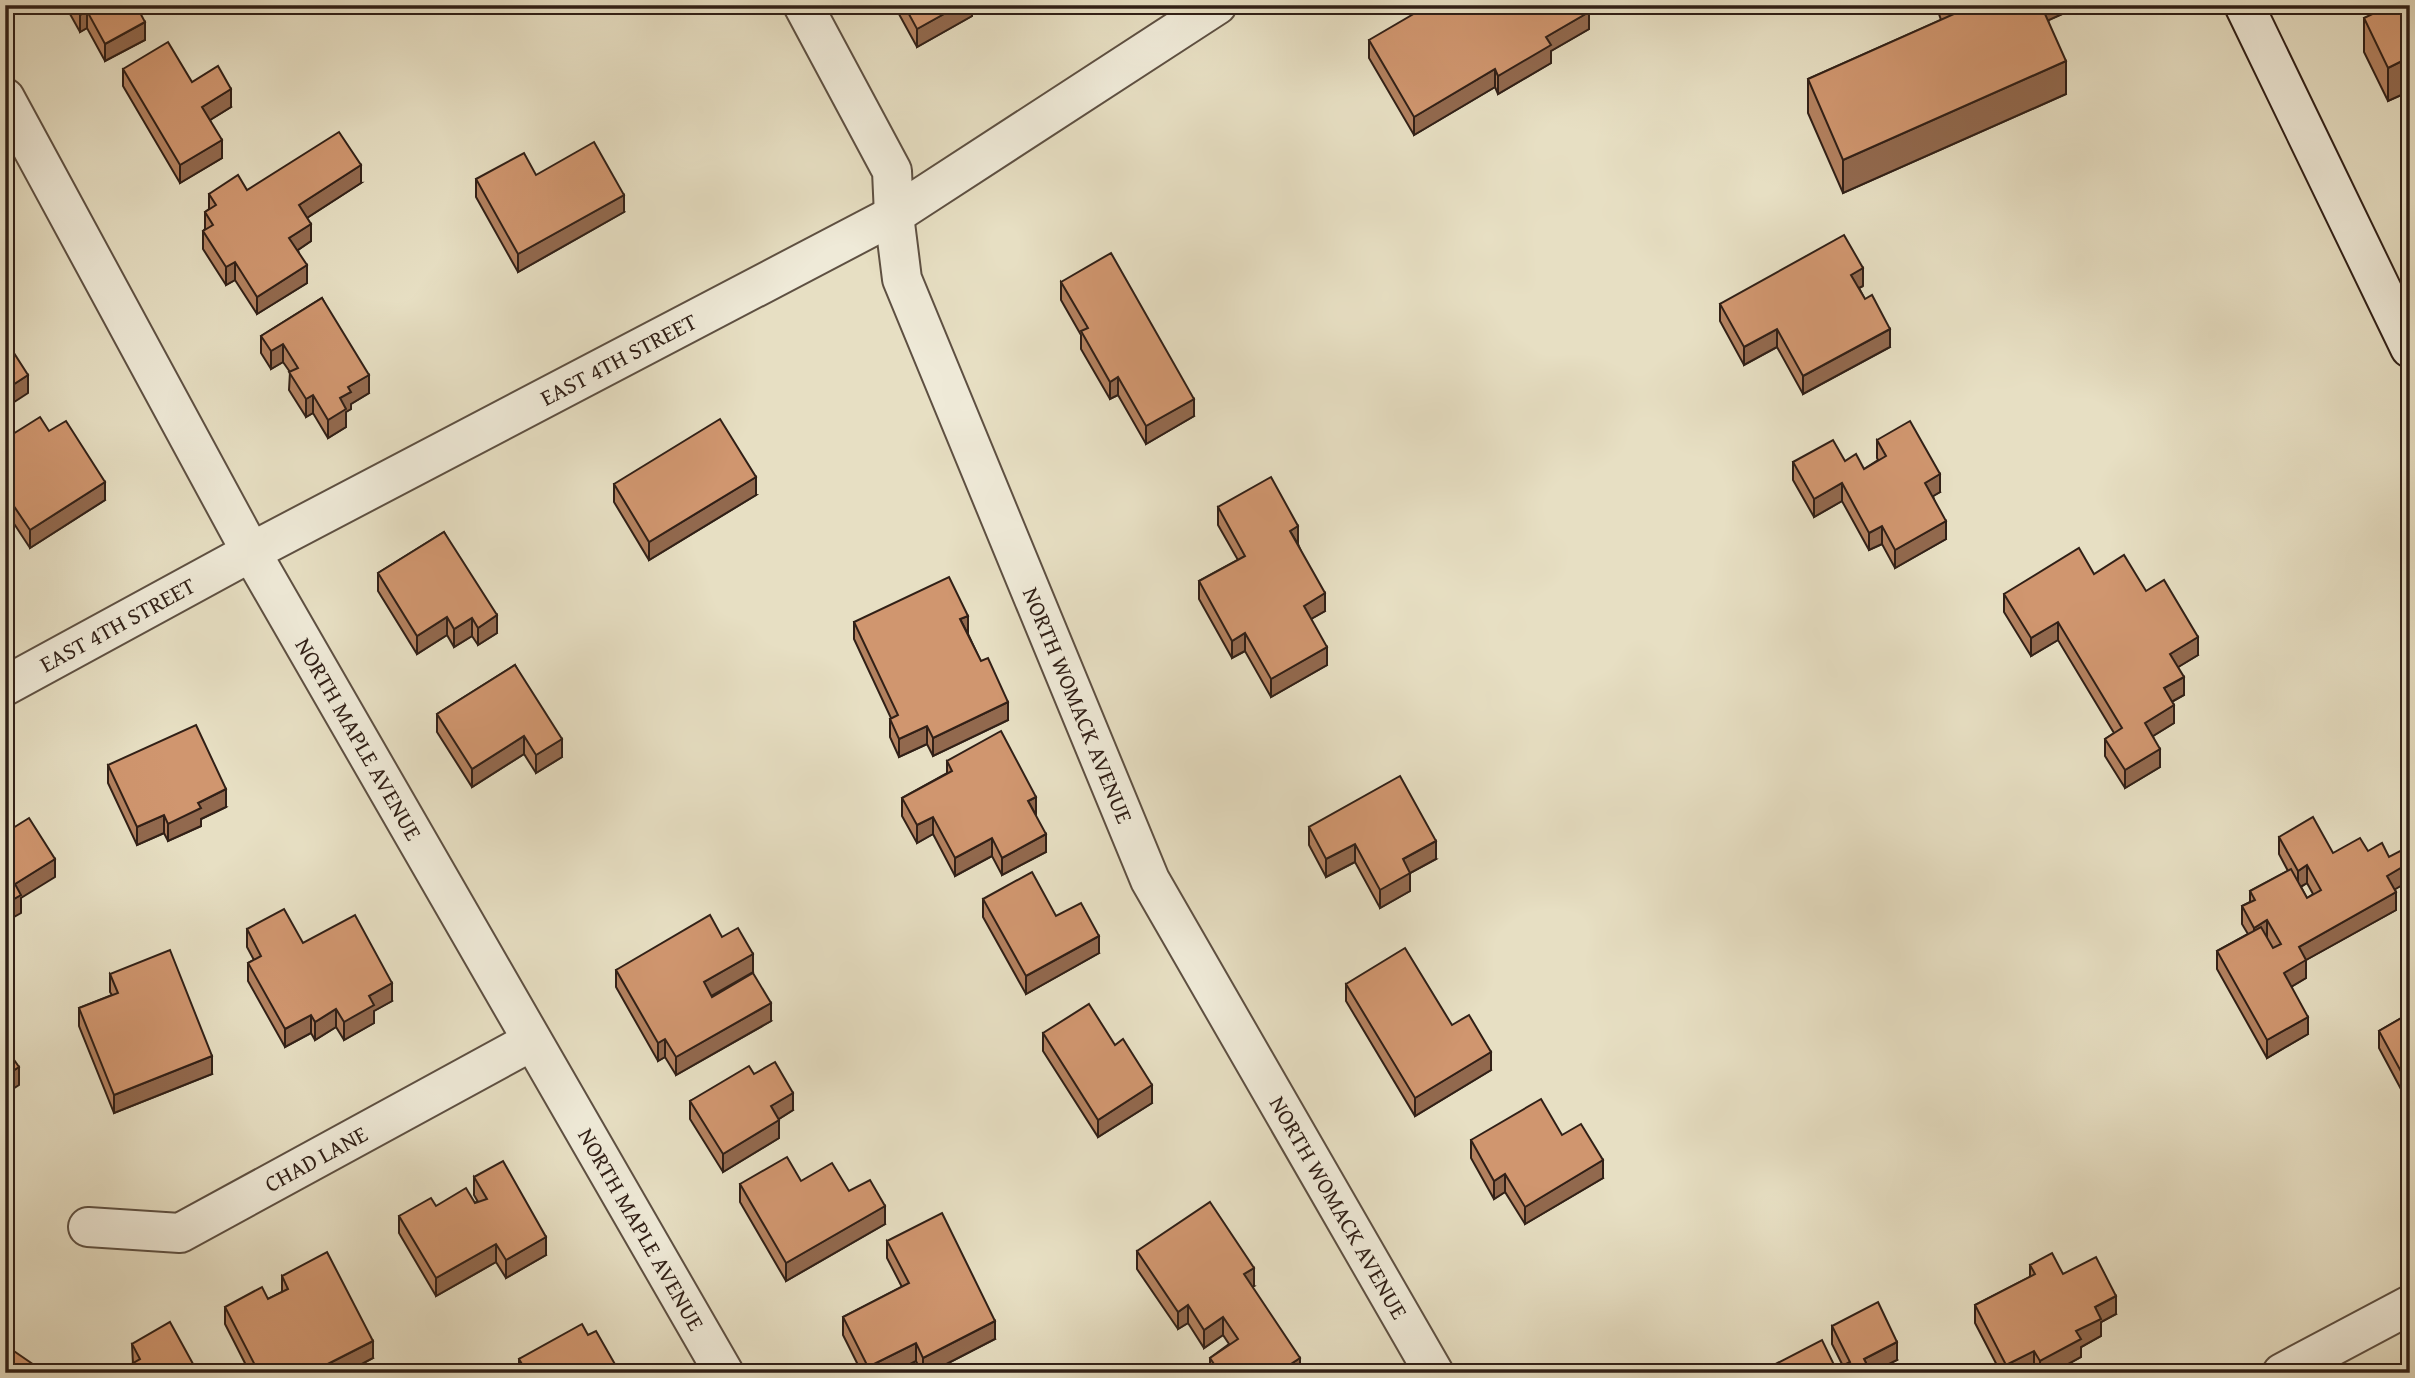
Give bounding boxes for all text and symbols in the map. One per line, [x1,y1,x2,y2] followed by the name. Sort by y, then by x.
[534,304,702,414] street label: EAST 4TH STREET
[33,568,201,680] street label: EAST 4TH STREET
[1015,582,1142,828] street label: NORTH WOMACK AVENUE
[288,631,431,846] street label: NORTH MAPLE AVENUE
[1262,1090,1416,1325] street label: NORTH WOMACK AVENUE
[258,1117,373,1200] street label: CHAD LANE
[570,1122,713,1336] street label: NORTH MAPLE AVENUE

